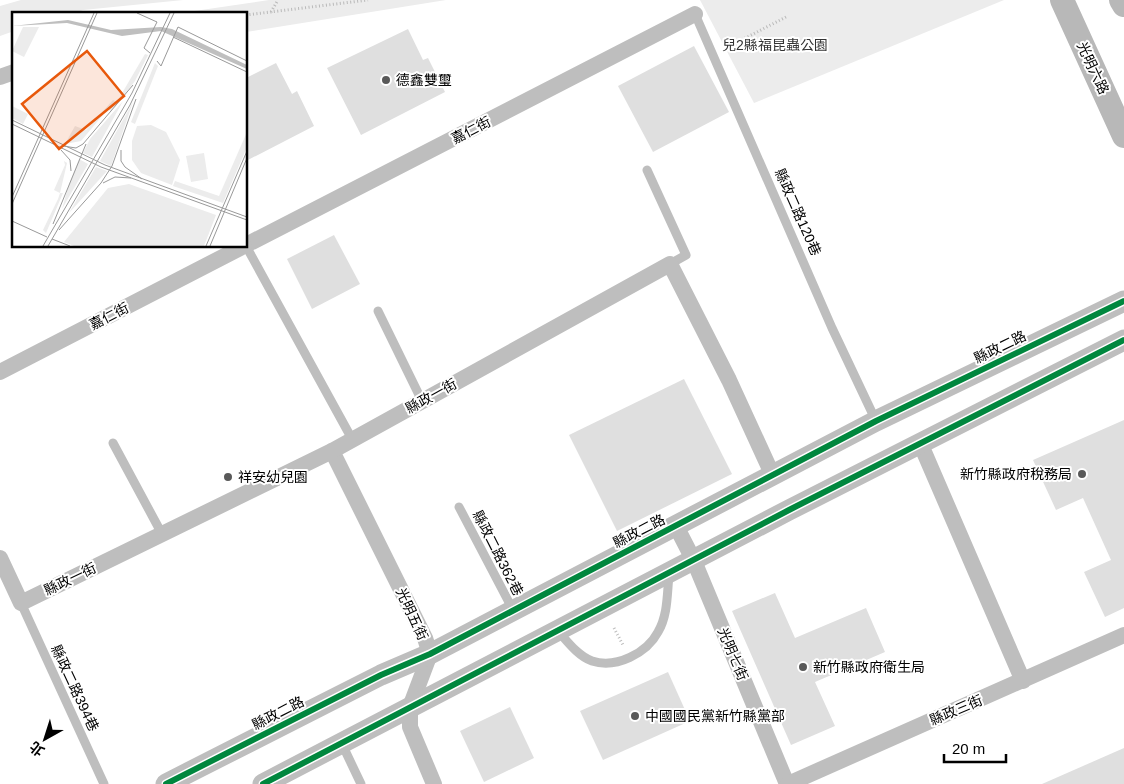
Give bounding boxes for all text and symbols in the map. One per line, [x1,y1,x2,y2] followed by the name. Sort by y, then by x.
[12,12,248,248] inset map
[722,37,828,53] park label: 兒2縣福昆蟲公園
[1074,39,1112,97] street label: 光明六路
[396,72,452,88] place label: 德鑫雙璽
[380,74,392,86] marker: 德鑫雙璽
[449,113,493,147] street label: 嘉仁街
[772,166,824,258] street label: 縣政二路120巷
[87,299,131,333] street label: 嘉仁街
[971,328,1029,366] street label: 縣政二路
[403,375,459,417] street label: 縣政一街
[960,466,1072,482] place label: 新竹縣政府稅務局
[1076,468,1088,480] marker: 新竹縣政府稅務局
[238,469,308,485] place label: 祥安幼兒園
[222,471,234,483] marker: 祥安幼兒園
[470,508,526,598] street label: 縣政二路362巷
[610,511,668,551] street label: 縣政二路
[41,560,99,598] street label: 縣政一街
[393,585,431,643] street label: 光明五街
[715,625,751,683] street label: 光明七街
[48,642,102,734] street label: 縣政二路394巷
[813,659,925,675] place label: 新竹縣政府衛生局
[797,661,809,673] marker: 新竹縣政府衛生局
[927,692,985,728] street label: 縣政三街
[249,693,307,733] street label: 縣政二路
[645,708,785,724] place label: 中國國民黨新竹縣黨部
[629,710,641,722] marker: 中國國民黨新竹縣黨部
[20,714,70,764] north arrow
[944,732,1006,764] scale bar
[26,738,47,760] text: 北
[952,740,985,757] text: 20 m

